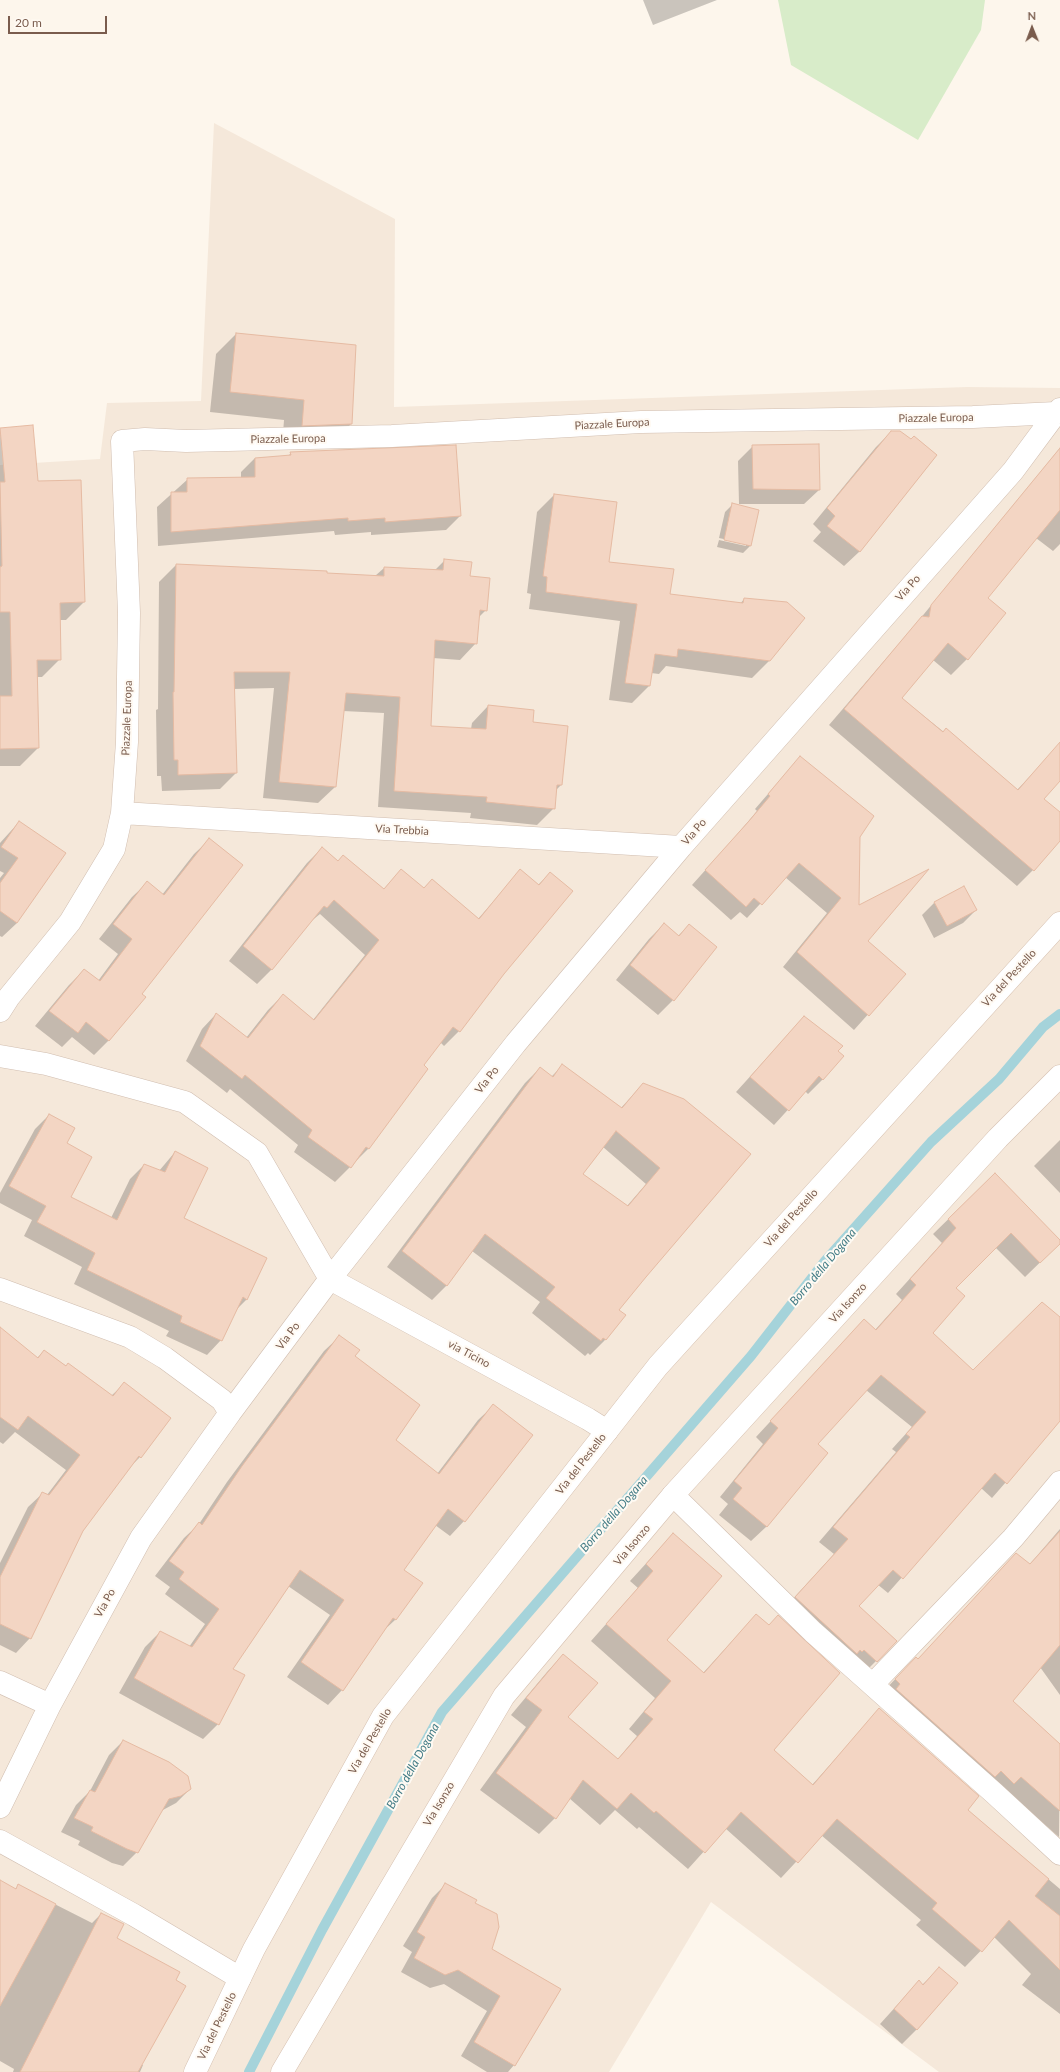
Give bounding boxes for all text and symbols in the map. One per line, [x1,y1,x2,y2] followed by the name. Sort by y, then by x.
[10,8,109,34] scale bar
[1012,8,1052,48] north arrow
[1027,9,1036,22] text: N
[15,15,42,30] text: 20 m
[898,411,974,425] street label: Piazzale Europa
[574,415,650,433] street label: Piazzale Europa
[250,432,326,446] street label: Piazzale Europa
[893,572,923,604] street label: Via Po
[119,680,135,756] street label: Piazzale Europa
[679,816,709,848] street label: Via Po
[375,822,429,838] street label: Via Trebbia
[979,947,1039,1009] street label: Via del Pestello
[472,1064,502,1096] street label: Via Po
[761,1186,821,1250] street label: Via del Pestello
[787,1226,859,1308] water label: Borro della Dogana
[827,1280,869,1326] street label: Via Isonzo
[273,1320,303,1352] street label: Via Po
[446,1337,492,1371] street label: via Ticino
[553,1431,609,1497] street label: Via del Pestello
[577,1473,651,1555] water label: Borro della Dogana
[611,1522,653,1568] street label: Via Isonzo
[92,1586,118,1620] street label: Via Po
[346,1706,394,1776] street label: Via del Pestello
[384,1721,442,1811] water label: Borro della Dogana
[421,1779,457,1829] street label: Via Isonzo
[195,1990,239,2062] street label: Via del Pestello

